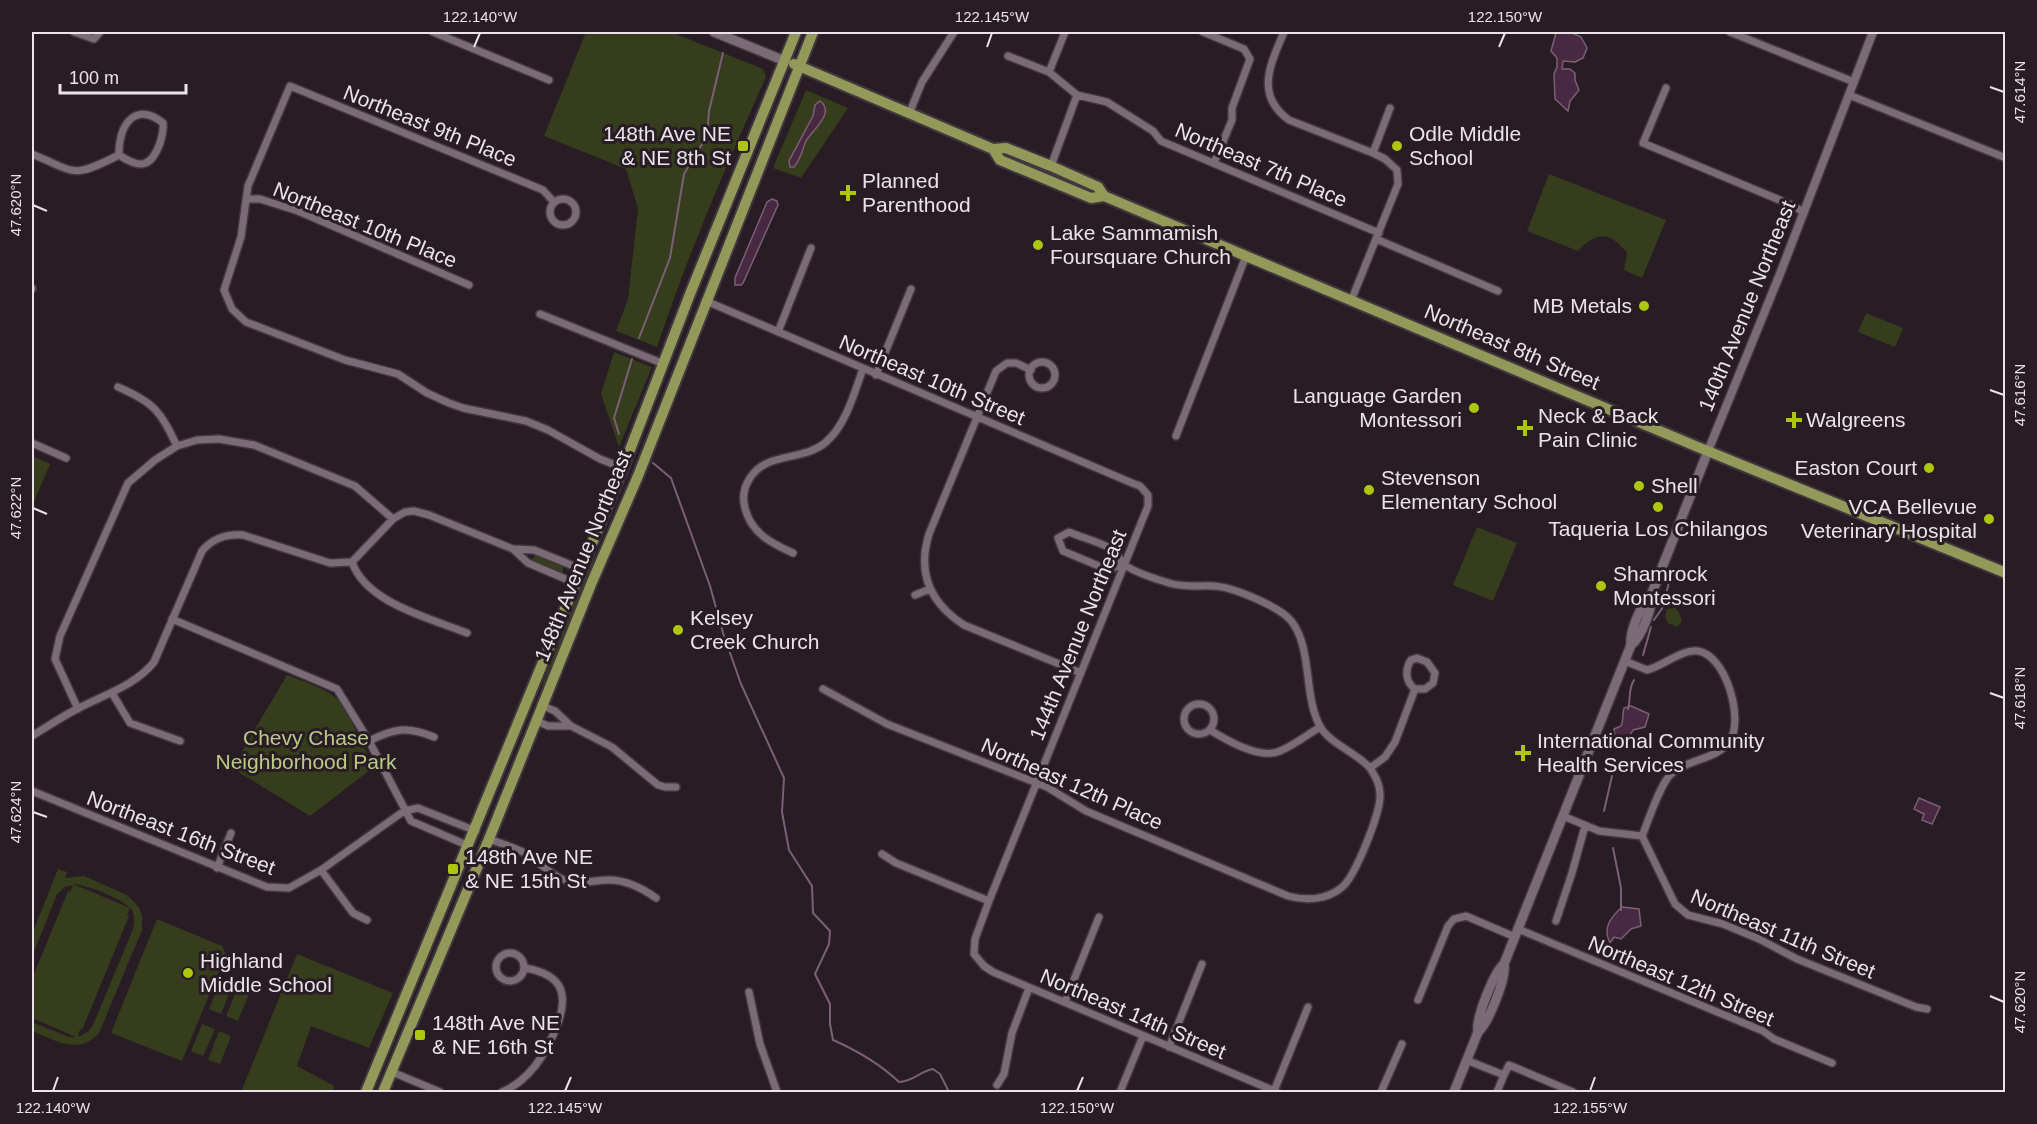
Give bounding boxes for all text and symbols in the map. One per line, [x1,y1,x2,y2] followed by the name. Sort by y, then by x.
[443,8,518,25] text: 122.140°W
[955,8,1030,25] text: 122.145°W
[1468,8,1543,25] text: 122.150°W
[60,57,186,95] scale bar
[2011,61,2028,123] text: 47.614°N
[69,68,119,88] text: 100 m
[340,80,520,171] street label: Northeast 9th Place
[1172,118,1351,211] street label: Northeast 7th Place
[603,122,731,169] place label: 148th Ave NE & NE 8th St
[1409,122,1521,169] place label: Odle Middle School
[736,139,750,153] marker: 148th Ave NE & NE 8th St
[1390,139,1404,153] marker: Odle Middle School
[862,169,971,216] place label: Planned Parenthood
[7,174,24,236] text: 47.620°N
[270,177,460,272] street label: Northeast 10th Place
[839,184,857,202] marker: Planned Parenthood
[1694,197,1799,414] street label: 140th Avenue Northeast
[1050,221,1231,268] place label: Lake Sammamish Foursquare Church
[1031,238,1045,252] marker: Lake Sammamish Foursquare Church
[1533,294,1632,317] place label: MB Metals
[1421,299,1603,394] street label: Northeast 8th Street
[1637,299,1651,313] marker: MB Metals
[836,330,1029,429] street label: Northeast 10th Street
[2011,364,2028,426] text: 47.616°N
[1293,384,1462,431] place label: Language Garden Montessori
[1467,401,1481,415] marker: Language Garden Montessori
[1538,404,1659,451] place label: Neck & Back Pain Clinic
[1806,408,1906,431] place label: Walgreens
[1787,413,1801,427] marker: Walgreens
[1516,419,1534,437] marker: Neck & Back Pain Clinic
[530,447,635,664] street label: 148th Avenue Northeast
[1794,456,1917,479] place label: Easton Court
[1922,461,1936,475] marker: Easton Court
[1381,466,1557,513] place label: Stevenson Elementary School
[1651,474,1698,497] place label: Shell
[7,477,24,539] text: 47.622°N
[1632,479,1646,493] marker: Shell
[1362,483,1376,497] marker: Stevenson Elementary School
[1801,495,1977,542] place label: VCA Bellevue Veterinary Hospital
[1651,500,1665,514] marker: Taqueria Los Chilangos
[1982,512,1996,526] marker: VCA Bellevue Veterinary Hospital
[1548,517,1768,540] place label: Taqueria Los Chilangos
[1025,526,1130,743] street label: 144th Avenue Northeast
[1613,562,1716,609] place label: Shamrock Montessori
[1594,579,1608,593] marker: Shamrock Montessori
[690,606,820,653] place label: Kelsey Creek Church
[671,623,685,637] marker: Kelsey Creek Church
[2011,667,2028,729] text: 47.618°N
[216,726,397,773] park label: Chevy Chase Neighborhood Park
[1537,729,1765,776] place label: International Community Health Services
[978,733,1166,834] street label: Northeast 12th Place
[1514,744,1532,762] marker: International Community Health Services
[7,781,24,843] text: 47.624°N
[84,786,279,879] street label: Northeast 16th Street
[465,845,593,892] place label: 148th Ave NE & NE 15th St
[446,862,460,876] marker: 148th Ave NE & NE 15th St
[1688,884,1879,983] street label: Northeast 11th Street
[1585,931,1778,1030] street label: Northeast 12th Street
[200,949,332,996] place label: Highland Middle School
[1037,964,1230,1063] street label: Northeast 14th Street
[181,966,195,980] marker: Highland Middle School
[2011,971,2028,1033] text: 47.620°N
[432,1011,560,1058] place label: 148th Ave NE & NE 16th St
[413,1028,427,1042] marker: 148th Ave NE & NE 16th St
[16,1099,91,1116] text: 122.140°W
[528,1099,603,1116] text: 122.145°W
[1040,1099,1115,1116] text: 122.150°W
[1553,1099,1628,1116] text: 122.155°W

